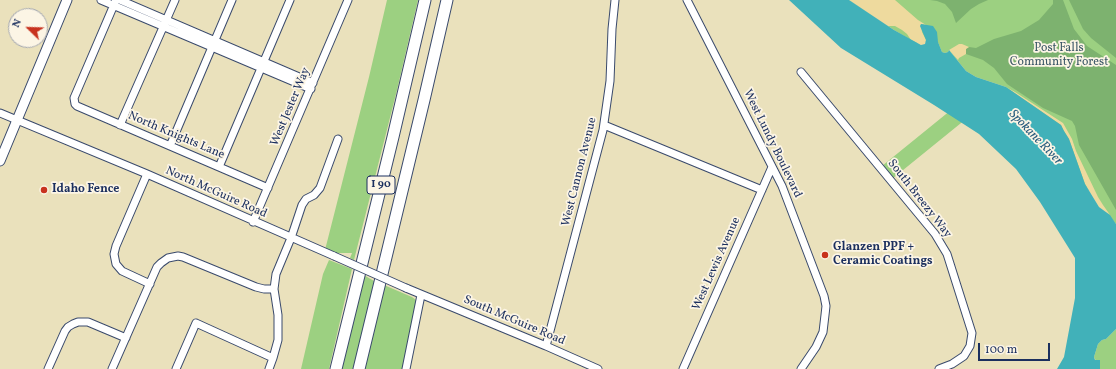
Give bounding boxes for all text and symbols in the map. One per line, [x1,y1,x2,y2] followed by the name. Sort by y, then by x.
[8,8,48,48] north arrow
[9,17,26,30] text: N
[1010,42,1108,70] park label: Post Falls Community Forest
[268,66,314,148] street label: West Jester Way
[740,87,804,201] street label: West Lundy Boulevard
[1005,107,1065,169] water label: Spokane River
[126,109,226,163] street label: North Knights Lane
[559,116,601,228] street label: West Cannon Avenue
[884,157,954,241] street label: South Breezy Way
[163,164,269,222] street label: North McGuire Road
[367,176,395,194] road number: I 90
[52,183,119,197] place label: Idaho Fence
[39,185,49,195] marker: Idaho Fence
[690,215,744,313] street label: West Lewis Avenue
[833,241,933,269] place label: Glanzen PPF + Ceramic Coatings
[820,250,830,260] marker: Glanzen PPF + Ceramic Coatings
[461,293,567,349] street label: South McGuire Road
[980,335,1052,361] scale bar
[985,342,1017,358] text: 100 m

